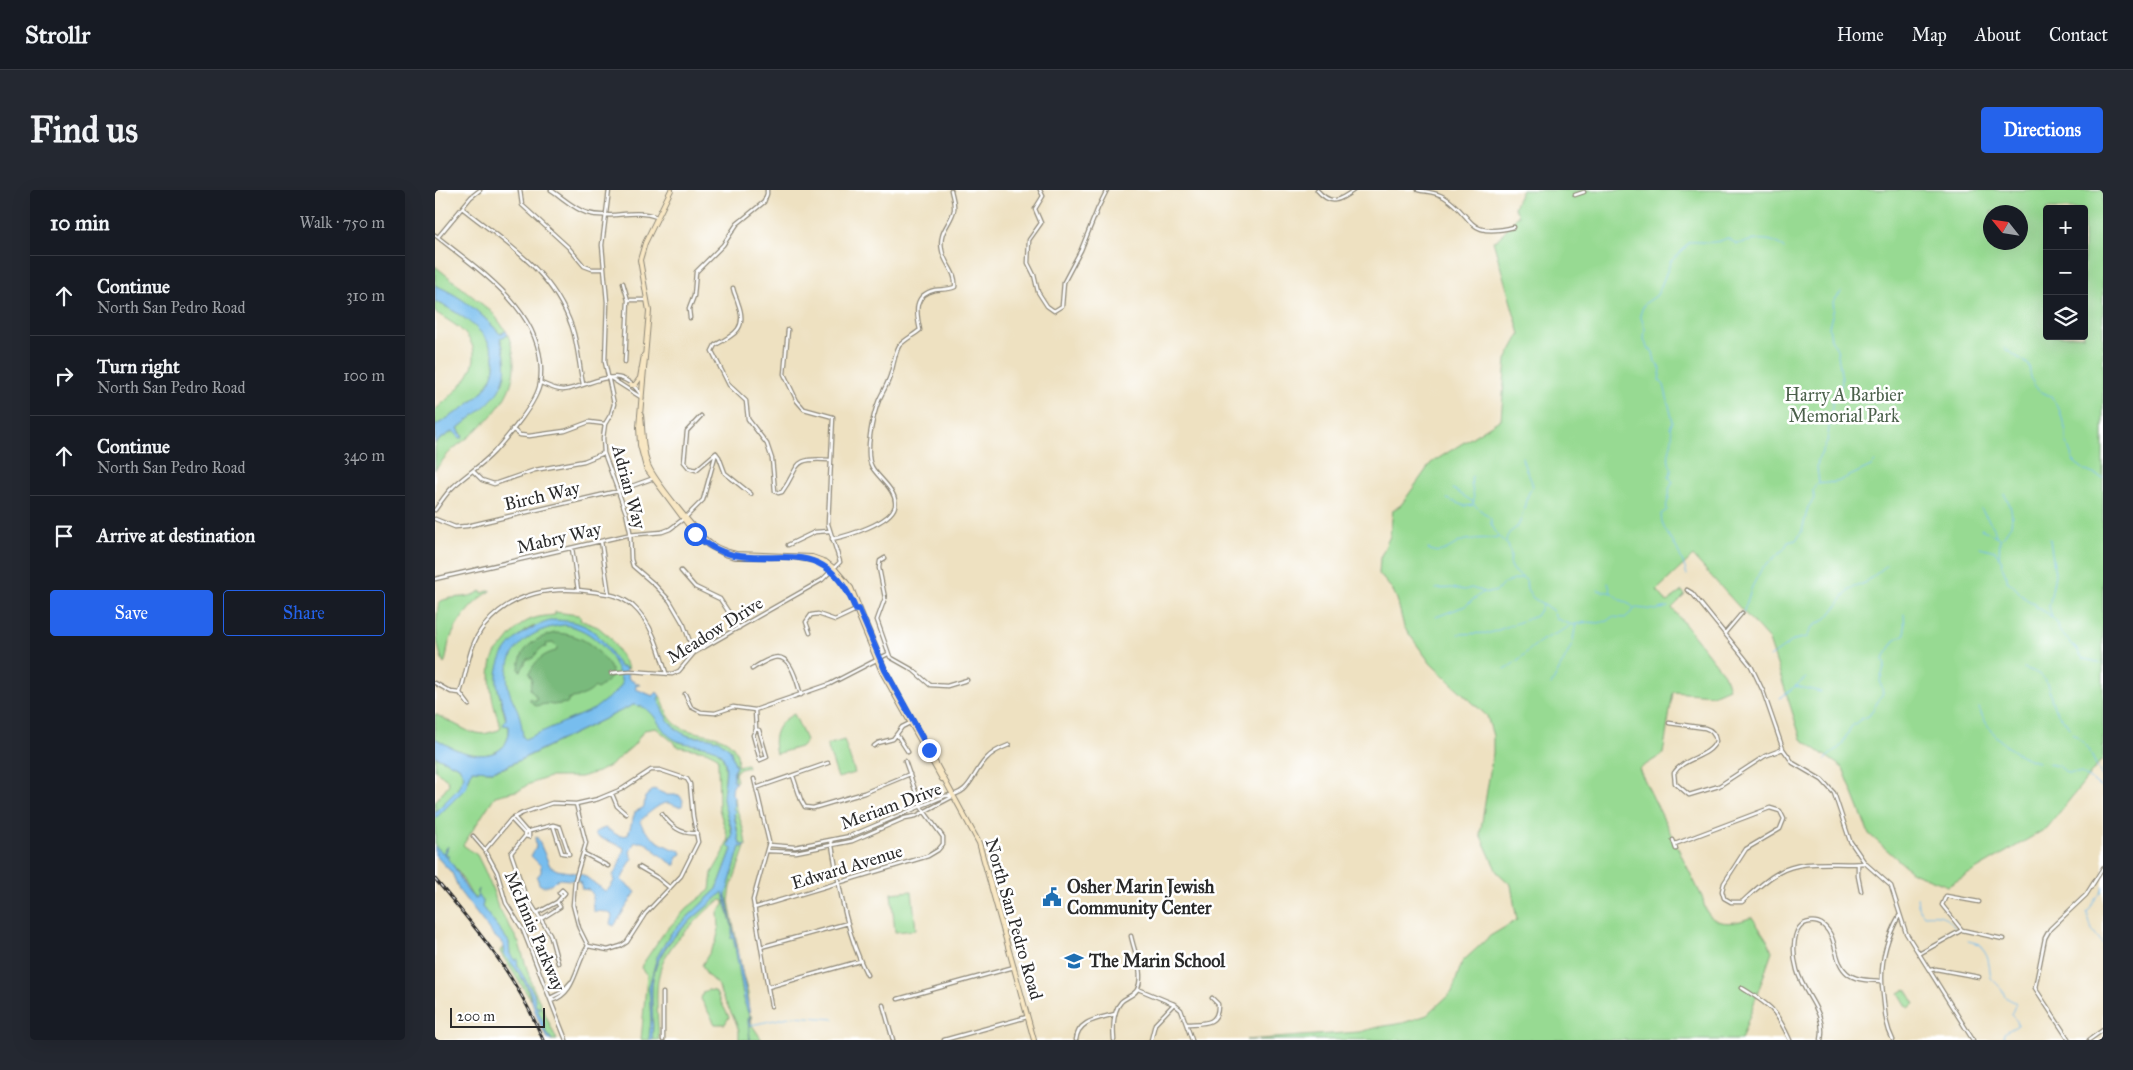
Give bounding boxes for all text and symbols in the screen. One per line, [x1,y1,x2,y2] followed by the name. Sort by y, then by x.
[25,20,90,50] text: Strollr
[1837,24,1884,46] text: Home
[1912,24,1947,46] text: Map
[1975,24,2021,46] text: About
[2049,24,2108,46] text: Contact
[1981,107,2103,153] button: Directions
[30,109,138,152] text: Find us
[1983,205,2028,250] north arrow
[2043,205,2088,340] map controls
[2043,205,2088,250] button: +
[50,210,110,236] text: 10 min
[300,213,385,232] text: Walk · 750 m
[2043,250,2088,295] button: −
[97,275,170,298] text: Continue
[50,282,78,310] icon: ahead
[346,286,385,305] text: 310 m
[2043,295,2088,340] button: layers
[97,298,246,317] text: North San Pedro Road
[97,355,180,378] text: Turn right
[50,362,78,390] icon: right
[343,366,385,385] text: 100 m
[97,378,246,397] text: North San Pedro Road
[1784,384,1904,427] park label: Harry A Barbier Memorial Park
[97,435,170,458] text: Continue
[50,442,78,470] icon: ahead
[607,442,651,532] street label: Adrian Way
[343,446,385,465] text: 340 m
[97,458,246,477] text: North San Pedro Road
[502,477,583,515] street label: Birch Way
[515,517,604,558] street label: Mabry Way
[50,522,78,550] icon: arrive
[684,523,707,546] route start
[97,524,255,547] text: Arrive at destination
[50,590,213,636] button: Save
[223,590,385,636] button: Share
[663,592,767,668] street label: Meadow Drive
[918,739,941,762] route end
[838,778,944,834] street label: Meriam Drive
[980,836,1048,1002] street label: North San Pedro Road
[789,840,905,894] street label: Edward Avenue
[500,868,570,995] street label: McInnis Parkway
[1067,876,1216,920] place label: Osher Marin Jewish Community Center
[1041,886,1063,908] public building icon: Osher Marin Jewish Community Center
[1063,950,1085,972] school or university icon: The Marin School
[1088,950,1226,972] place label: The Marin School
[450,1005,545,1028] scale bar
[457,1008,495,1025] text: 200 m

